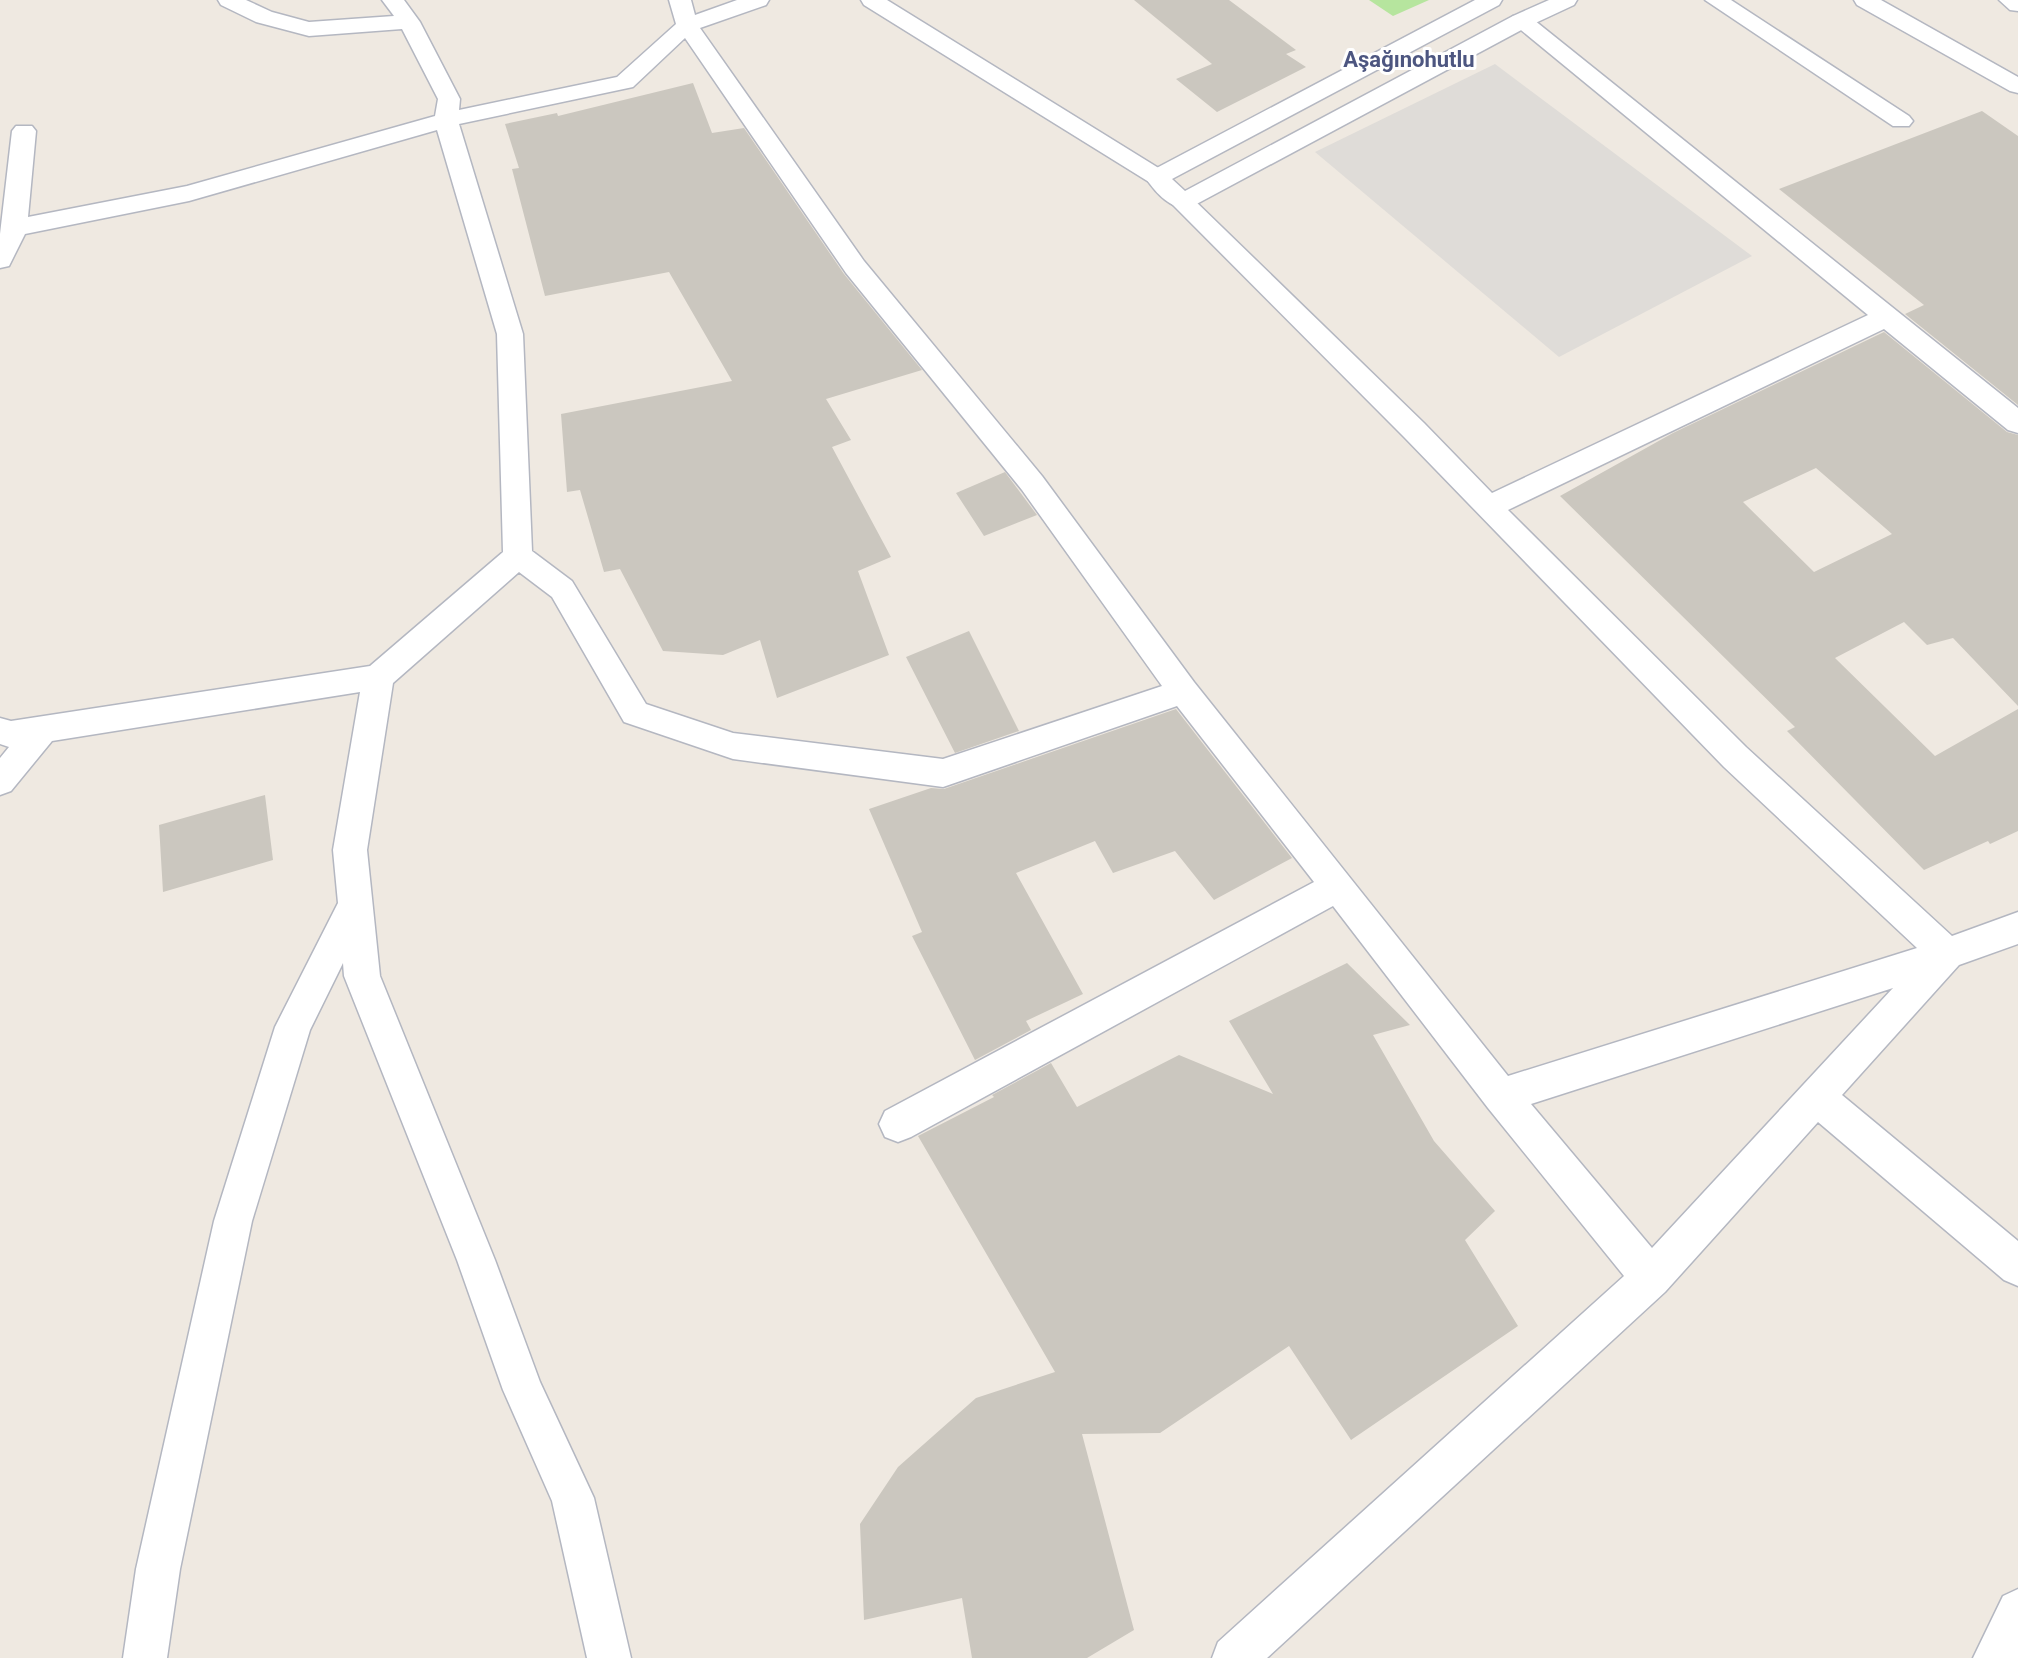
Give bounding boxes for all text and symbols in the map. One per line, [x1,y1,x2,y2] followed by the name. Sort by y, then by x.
[1343,47,1475,72] district label: Aşağınohutlu

